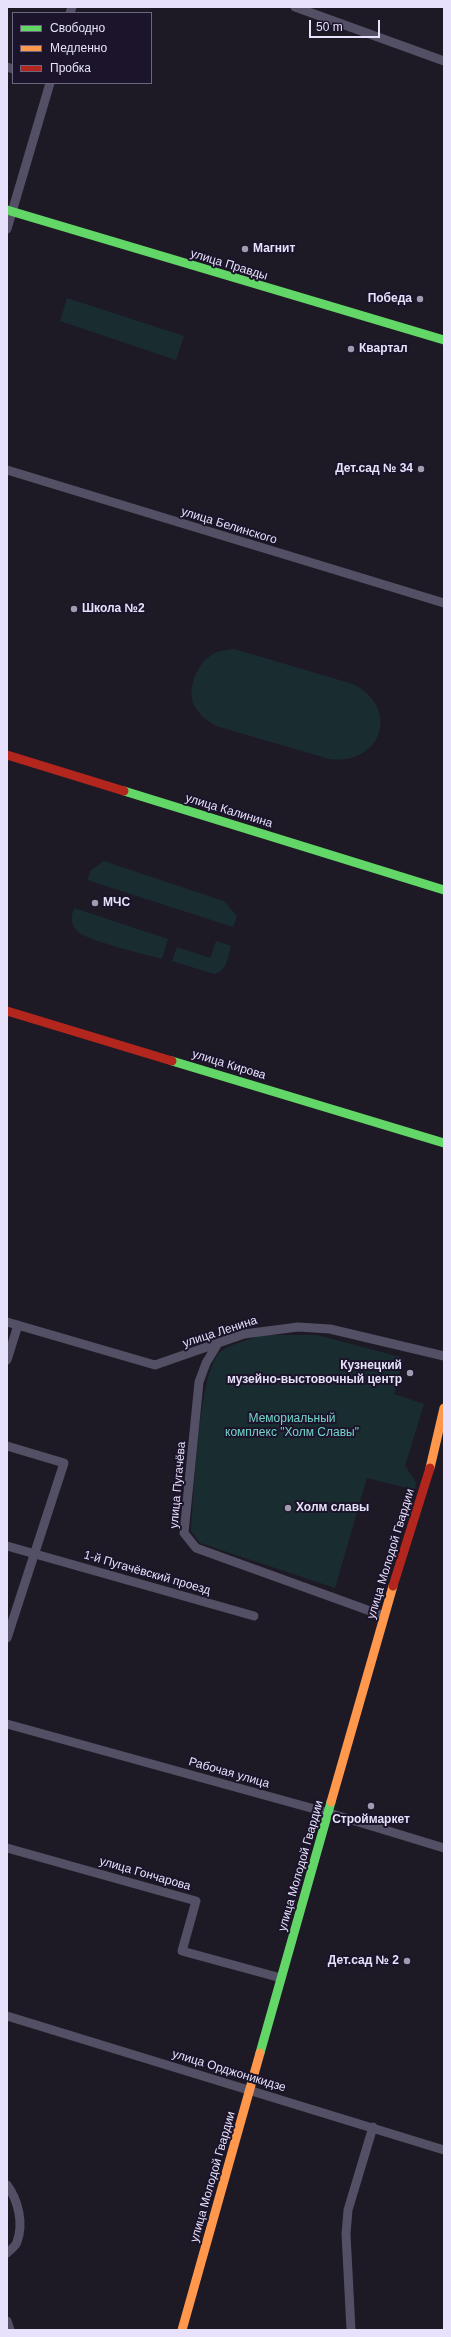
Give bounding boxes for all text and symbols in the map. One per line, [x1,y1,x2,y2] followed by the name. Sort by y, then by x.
[12,12,152,84] legend
[311,12,382,38] scale bar
[316,20,343,34] text: 50 m
[50,21,105,35] text: Свободно
[50,41,107,55] text: Медленно
[50,61,91,75] text: Пробка
[253,242,295,256] place label: Магнит
[240,244,250,254] marker: Магнит
[189,246,269,284] street label: улица Правды
[368,292,412,306] place label: Победа
[415,294,425,304] marker: Победа
[359,342,408,356] place label: Квартал
[346,344,356,354] marker: Квартал
[335,462,413,476] place label: Дет.сад № 34
[416,464,426,474] marker: Дет.сад № 34
[179,505,279,547] street label: улица Белинского
[82,602,145,616] place label: Школа №2
[69,604,79,614] marker: Школа №2
[184,791,274,831] street label: улица Калинина
[103,896,130,910] place label: МЧС
[90,898,100,908] marker: МЧС
[190,1047,268,1083] street label: улица Кирова
[181,1313,259,1351] street label: улица Ленина
[227,1359,402,1387] place label: Кузнецкий музейно-выстовочный центр
[405,1368,415,1378] marker: Кузнецкий музейно-выстовочный центр
[225,1412,359,1440] park label: Мемориальный комплекс "Холм Славы"
[167,1441,189,1529] street label: улица Пугачёва
[364,1487,418,1621] street label: улица Молодой Гвардии
[296,1501,369,1515] place label: Холм славы
[283,1503,293,1513] marker: Холм славы
[82,1548,212,1598] street label: 1-й Пугачёвский проезд
[187,1755,271,1791] street label: Рабочая улица
[275,1799,327,1933] street label: улица Молодой Гвардии
[366,1801,376,1811] marker: Строймаркет
[332,1813,410,1827] place label: Строймаркет
[98,1854,192,1894] street label: улица Гончарова
[328,1954,399,1968] place label: Дет.сад № 2
[402,1956,412,1966] marker: Дет.сад № 2
[170,2047,288,2095] street label: улица Орджоникидзе
[187,2110,239,2244] street label: улица Молодой Гвардии

